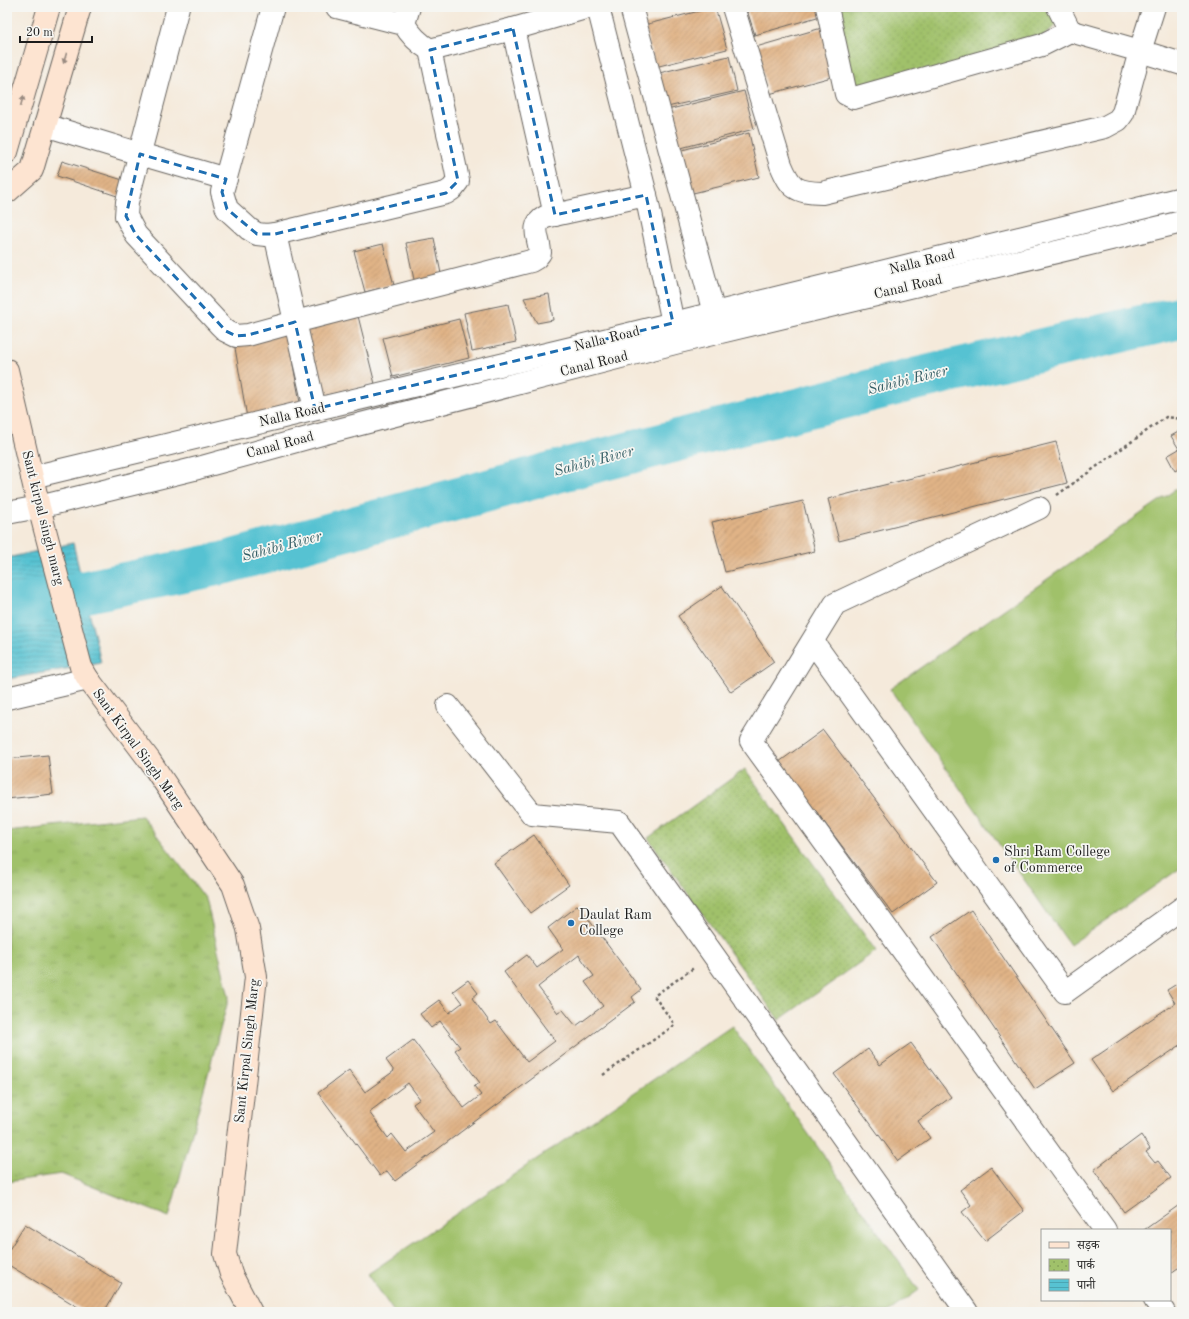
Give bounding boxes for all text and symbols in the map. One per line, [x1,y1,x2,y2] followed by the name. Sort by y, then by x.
[20,18,92,44] scale bar
[26,27,53,39] text: 20 m
[62,52,68,64] one-way arrow
[19,94,25,106] one-way arrow
[888,247,956,277] street label: Nalla Road
[872,272,944,302] street label: Canal Road
[573,324,641,354] street label: Nalla Road
[559,349,629,379] street label: Canal Road
[866,364,950,398] water label: Sahibi River
[258,401,326,429] street label: Nalla Road
[245,429,315,461] street label: Canal Road
[552,444,636,480] water label: Sahibi River
[19,449,67,587] street label: Sant kirpal singh marg
[240,529,324,565] water label: Sahibi River
[90,686,187,812] street label: Sant Kirpal Singh Marg
[1004,845,1110,875] place label: Shri Ram College of Commerce
[991,855,1001,865] marker: Shri Ram College of Commerce
[579,908,652,938] place label: Daulat Ram College
[566,918,576,928] marker: Daulat Ram College
[232,978,262,1124] street label: Sant Kirpal Singh Marg
[1041,1229,1171,1301] legend
[1076,1240,1101,1252] text: सड़क
[1076,1258,1096,1272] text: पार्क
[1076,1277,1096,1292] text: पानी

